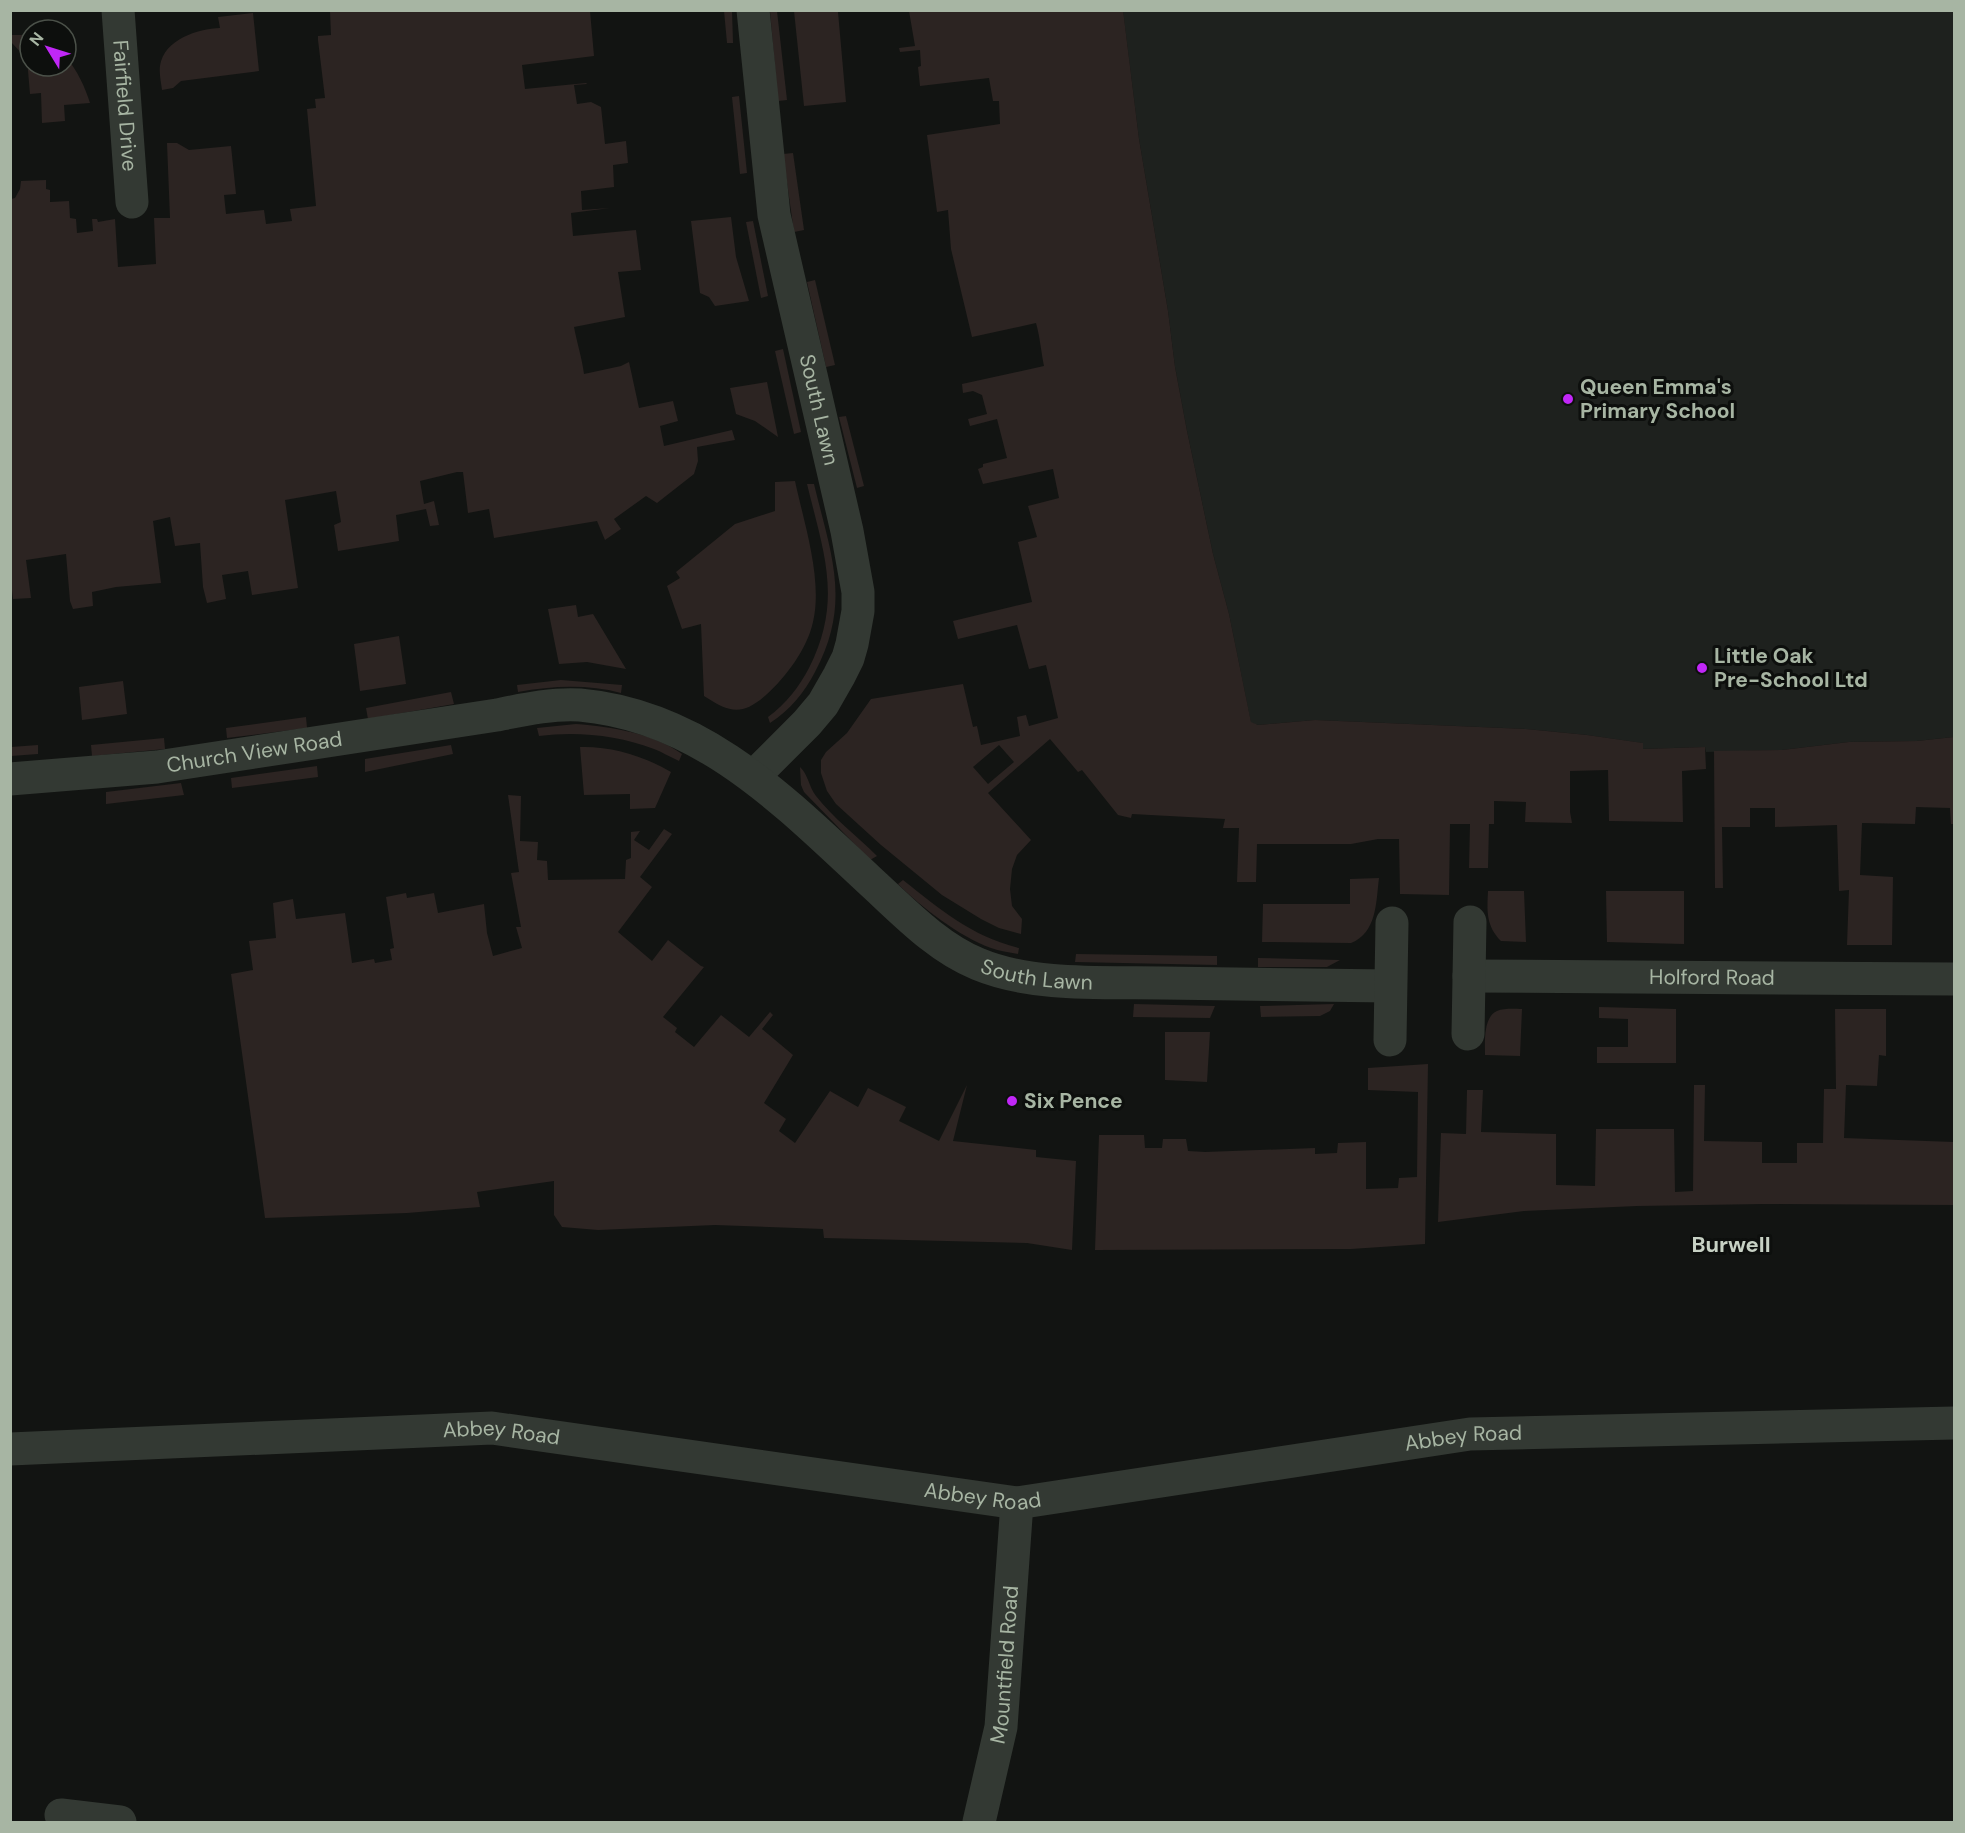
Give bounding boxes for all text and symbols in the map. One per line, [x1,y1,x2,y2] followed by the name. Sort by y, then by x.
[18,18,78,78] north arrow
[25,28,48,50] text: N
[106,39,144,173] street label: Fairfield Drive
[793,352,845,468] street label: South Lawn
[1580,373,1735,425] place label: Queen Emma's Primary School
[1561,392,1575,406] marker: Queen Emma's Primary School
[1714,642,1868,694] place label: Little Oak Pre-School Ltd
[1695,661,1709,675] marker: Little Oak Pre-School Ltd
[165,725,344,779] street label: Church View Road
[977,952,1093,997] street label: South Lawn
[1649,963,1775,992] street label: Holford Road
[1024,1087,1123,1115] place label: Six Pence
[1005,1094,1019,1108] marker: Six Pence
[1691,1230,1771,1259] district label: Burwell
[442,1414,562,1452] street label: Abbey Road
[1403,1419,1522,1458] street label: Abbey Road
[922,1476,1043,1517] street label: Abbey Road
[984,1585,1025,1747] street label: Mountfield Road

